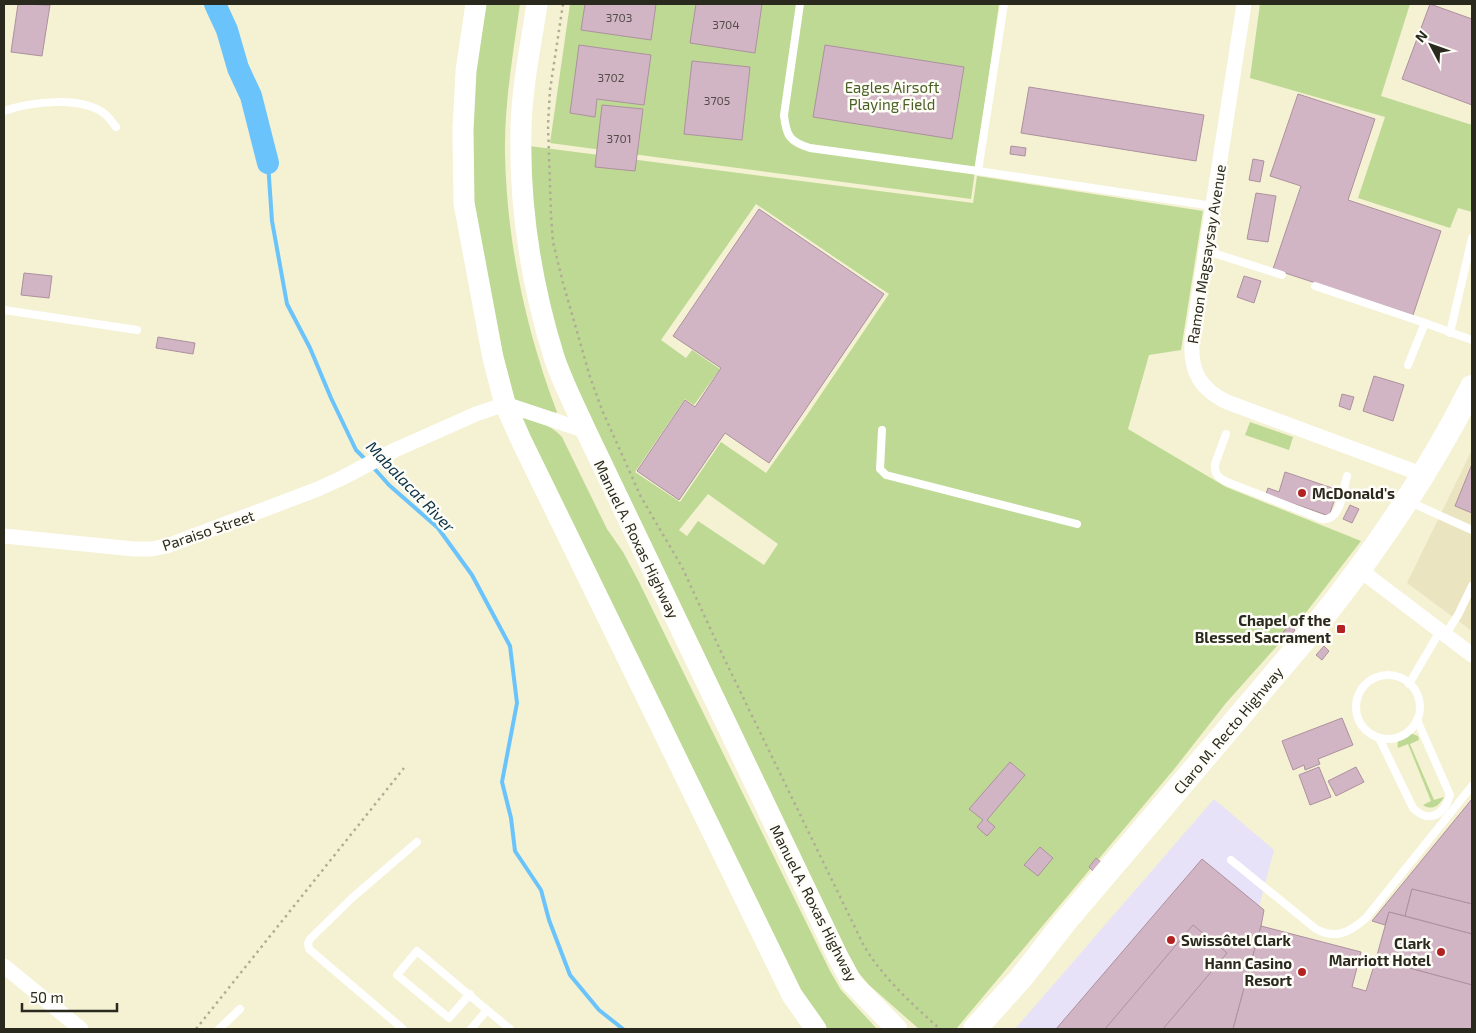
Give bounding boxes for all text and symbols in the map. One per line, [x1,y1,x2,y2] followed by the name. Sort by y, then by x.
[606,10,632,24] house number: 3703
[712,17,740,31] house number: 3704
[1406,20,1456,70] north arrow
[1411,27,1431,46] text: N
[598,70,625,84] house number: 3702
[845,78,940,113] park label: Eagles Airsoft Playing Field
[704,93,730,107] house number: 3705
[607,131,631,145] house number: 3701
[1183,163,1229,345] street label: Ramon Magsaysay Avenue
[363,437,460,536] water label: Mabalacat River
[591,457,683,621] street label: Manuel A. Roxas Highway
[1312,484,1395,502] place label: McDonald's
[1296,487,1308,499] marker: McDonald's
[160,506,257,554] street label: Paraiso Street
[1195,611,1331,646] place label: Chapel of the Blessed Sacrament
[1335,623,1347,635] marker: Chapel of the Blessed Sacrament
[1170,663,1286,797] street label: Claro M. Recto Highway
[767,821,862,985] street label: Manuel A. Roxas Highway
[1181,931,1292,949] place label: Swissôtel Clark
[1165,934,1177,946] marker: Swissôtel Clark
[1329,934,1432,969] place label: Clark Marriott Hotel
[1435,946,1447,958] marker: Clark Marriott Hotel
[1204,954,1292,989] place label: Hann Casino Resort
[1296,966,1308,978] marker: Hann Casino Resort
[22,980,118,1012] scale bar
[30,988,64,1006] text: 50 m

